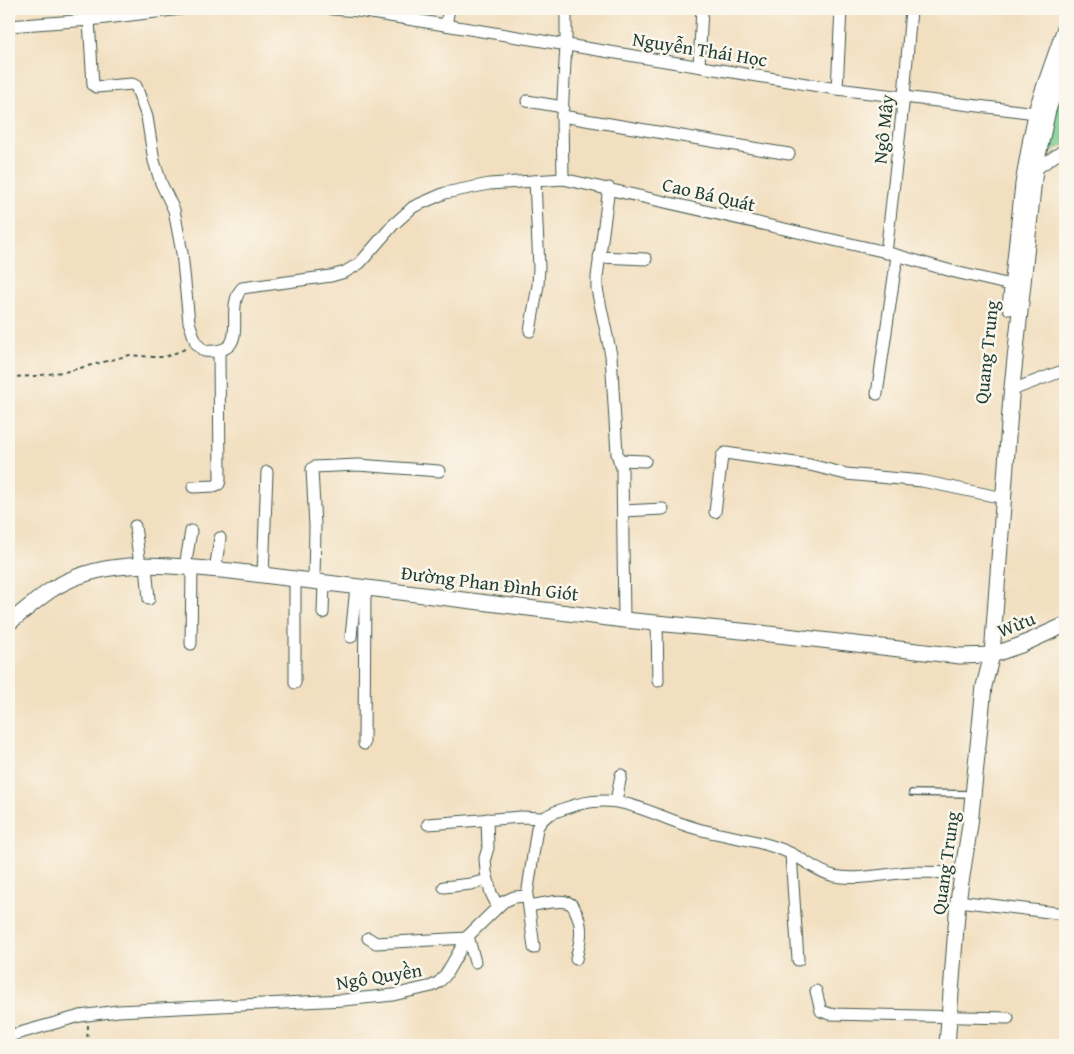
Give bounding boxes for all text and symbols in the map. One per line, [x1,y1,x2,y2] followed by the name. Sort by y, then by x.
[631,25,769,73] street label: Nguyễn Thái Học
[865,92,901,165] street label: Ngô Mây
[660,170,759,218] street label: Cao Bá Quát
[967,298,1005,405] street label: Quang Trung
[400,558,581,608] street label: Đường Phan Đình Giót
[993,604,1040,644] street label: Wừu
[924,809,966,916] street label: Quang Trung
[334,955,424,997] street label: Ngô Quyền

